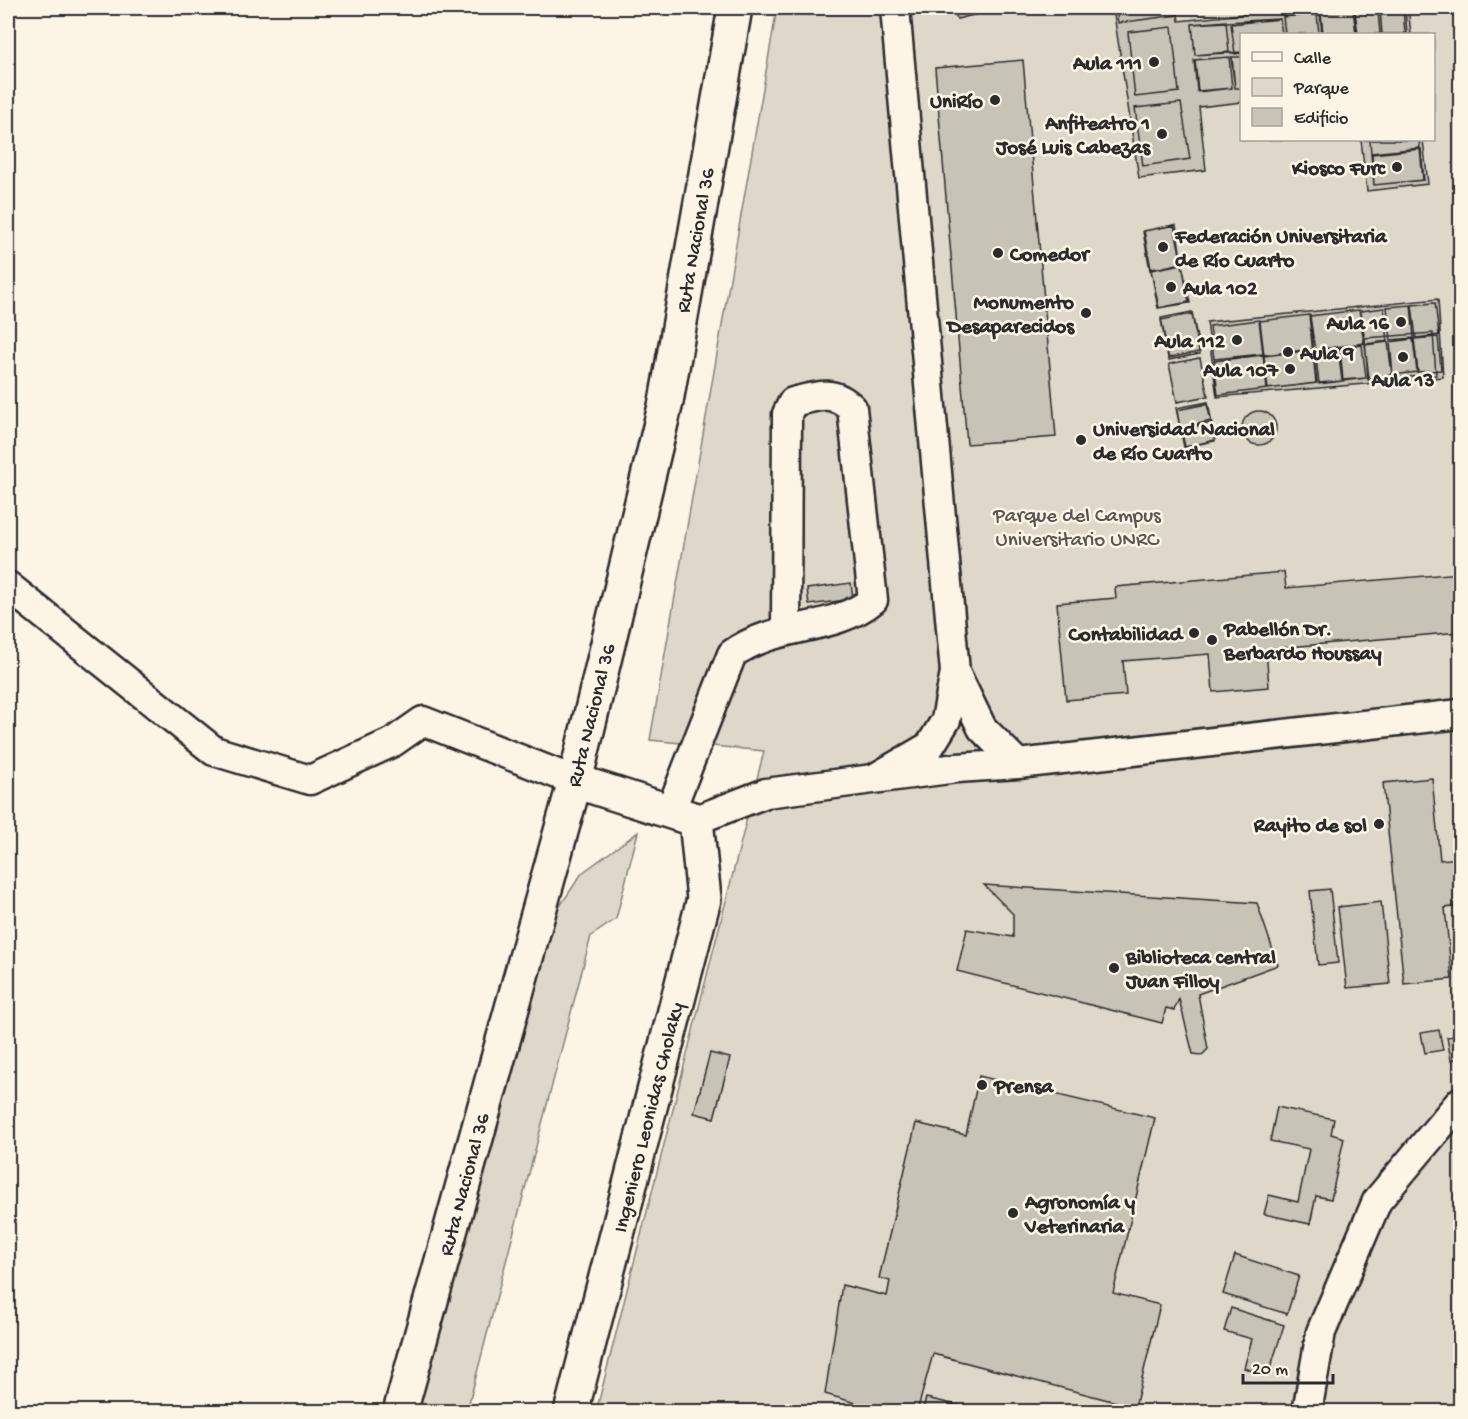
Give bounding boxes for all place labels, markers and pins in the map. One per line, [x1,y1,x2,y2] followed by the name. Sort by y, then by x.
[1072,53,1142,78] place label: Aula 111
[1147,55,1161,69] marker: Aula 111
[930,91,983,116] place label: UniRío
[988,93,1002,107] marker: UniRío
[995,113,1151,162] place label: Anfiteatro 1 José Luis Cabezas
[1155,127,1169,141] marker: Anfiteatro 1 José Luis Cabezas
[1291,158,1387,183] place label: Kiosco Furc
[1390,160,1404,174] marker: Kiosco Furc
[1174,226,1388,275] place label: Federación Universitaria de Río Cuarto
[1156,240,1170,254] marker: Federación Universitaria de Río Cuarto
[1009,244,1091,269] place label: Comedor
[991,246,1005,260] marker: Comedor
[1182,278,1258,303] place label: Aula 102
[1164,280,1178,294] marker: Aula 102
[945,292,1075,341] place label: Monumento Desaparecidos
[1079,306,1093,320] marker: Monumento Desaparecidos
[1325,313,1390,338] place label: Aula 16
[1394,315,1408,329] marker: Aula 16
[1153,331,1226,356] place label: Aula 112
[1230,333,1244,347] marker: Aula 112
[1299,343,1354,368] place label: Aula 9
[1281,345,1295,359] marker: Aula 9
[1396,350,1410,364] marker: Aula 13
[1202,360,1279,385] place label: Aula 107
[1283,362,1297,376] marker: Aula 107
[1371,370,1435,395] place label: Aula 13
[1093,419,1275,468] place label: Universidad Nacional de Río Cuarto
[1074,433,1088,447] marker: Universidad Nacional de Río Cuarto
[1223,619,1382,668] place label: Pabellón Dr. Berbardo Houssay
[1067,624,1185,649] place label: Contabilidad
[1187,626,1201,640] marker: Contabilidad
[1205,633,1219,647] marker: Pabellón Dr. Berbardo Houssay
[1253,815,1367,840] place label: Rayito de sol
[1372,817,1386,831] marker: Rayito de sol
[1125,947,1276,996] place label: Biblioteca central Juan Filloy
[1107,961,1121,975] marker: Biblioteca central Juan Filloy
[993,1076,1055,1101] place label: Prensa
[975,1078,989,1092] marker: Prensa
[1024,1192,1136,1241] place label: Agronomía y Veterinaria
[1006,1206,1020,1220] marker: Agronomía y Veterinaria

